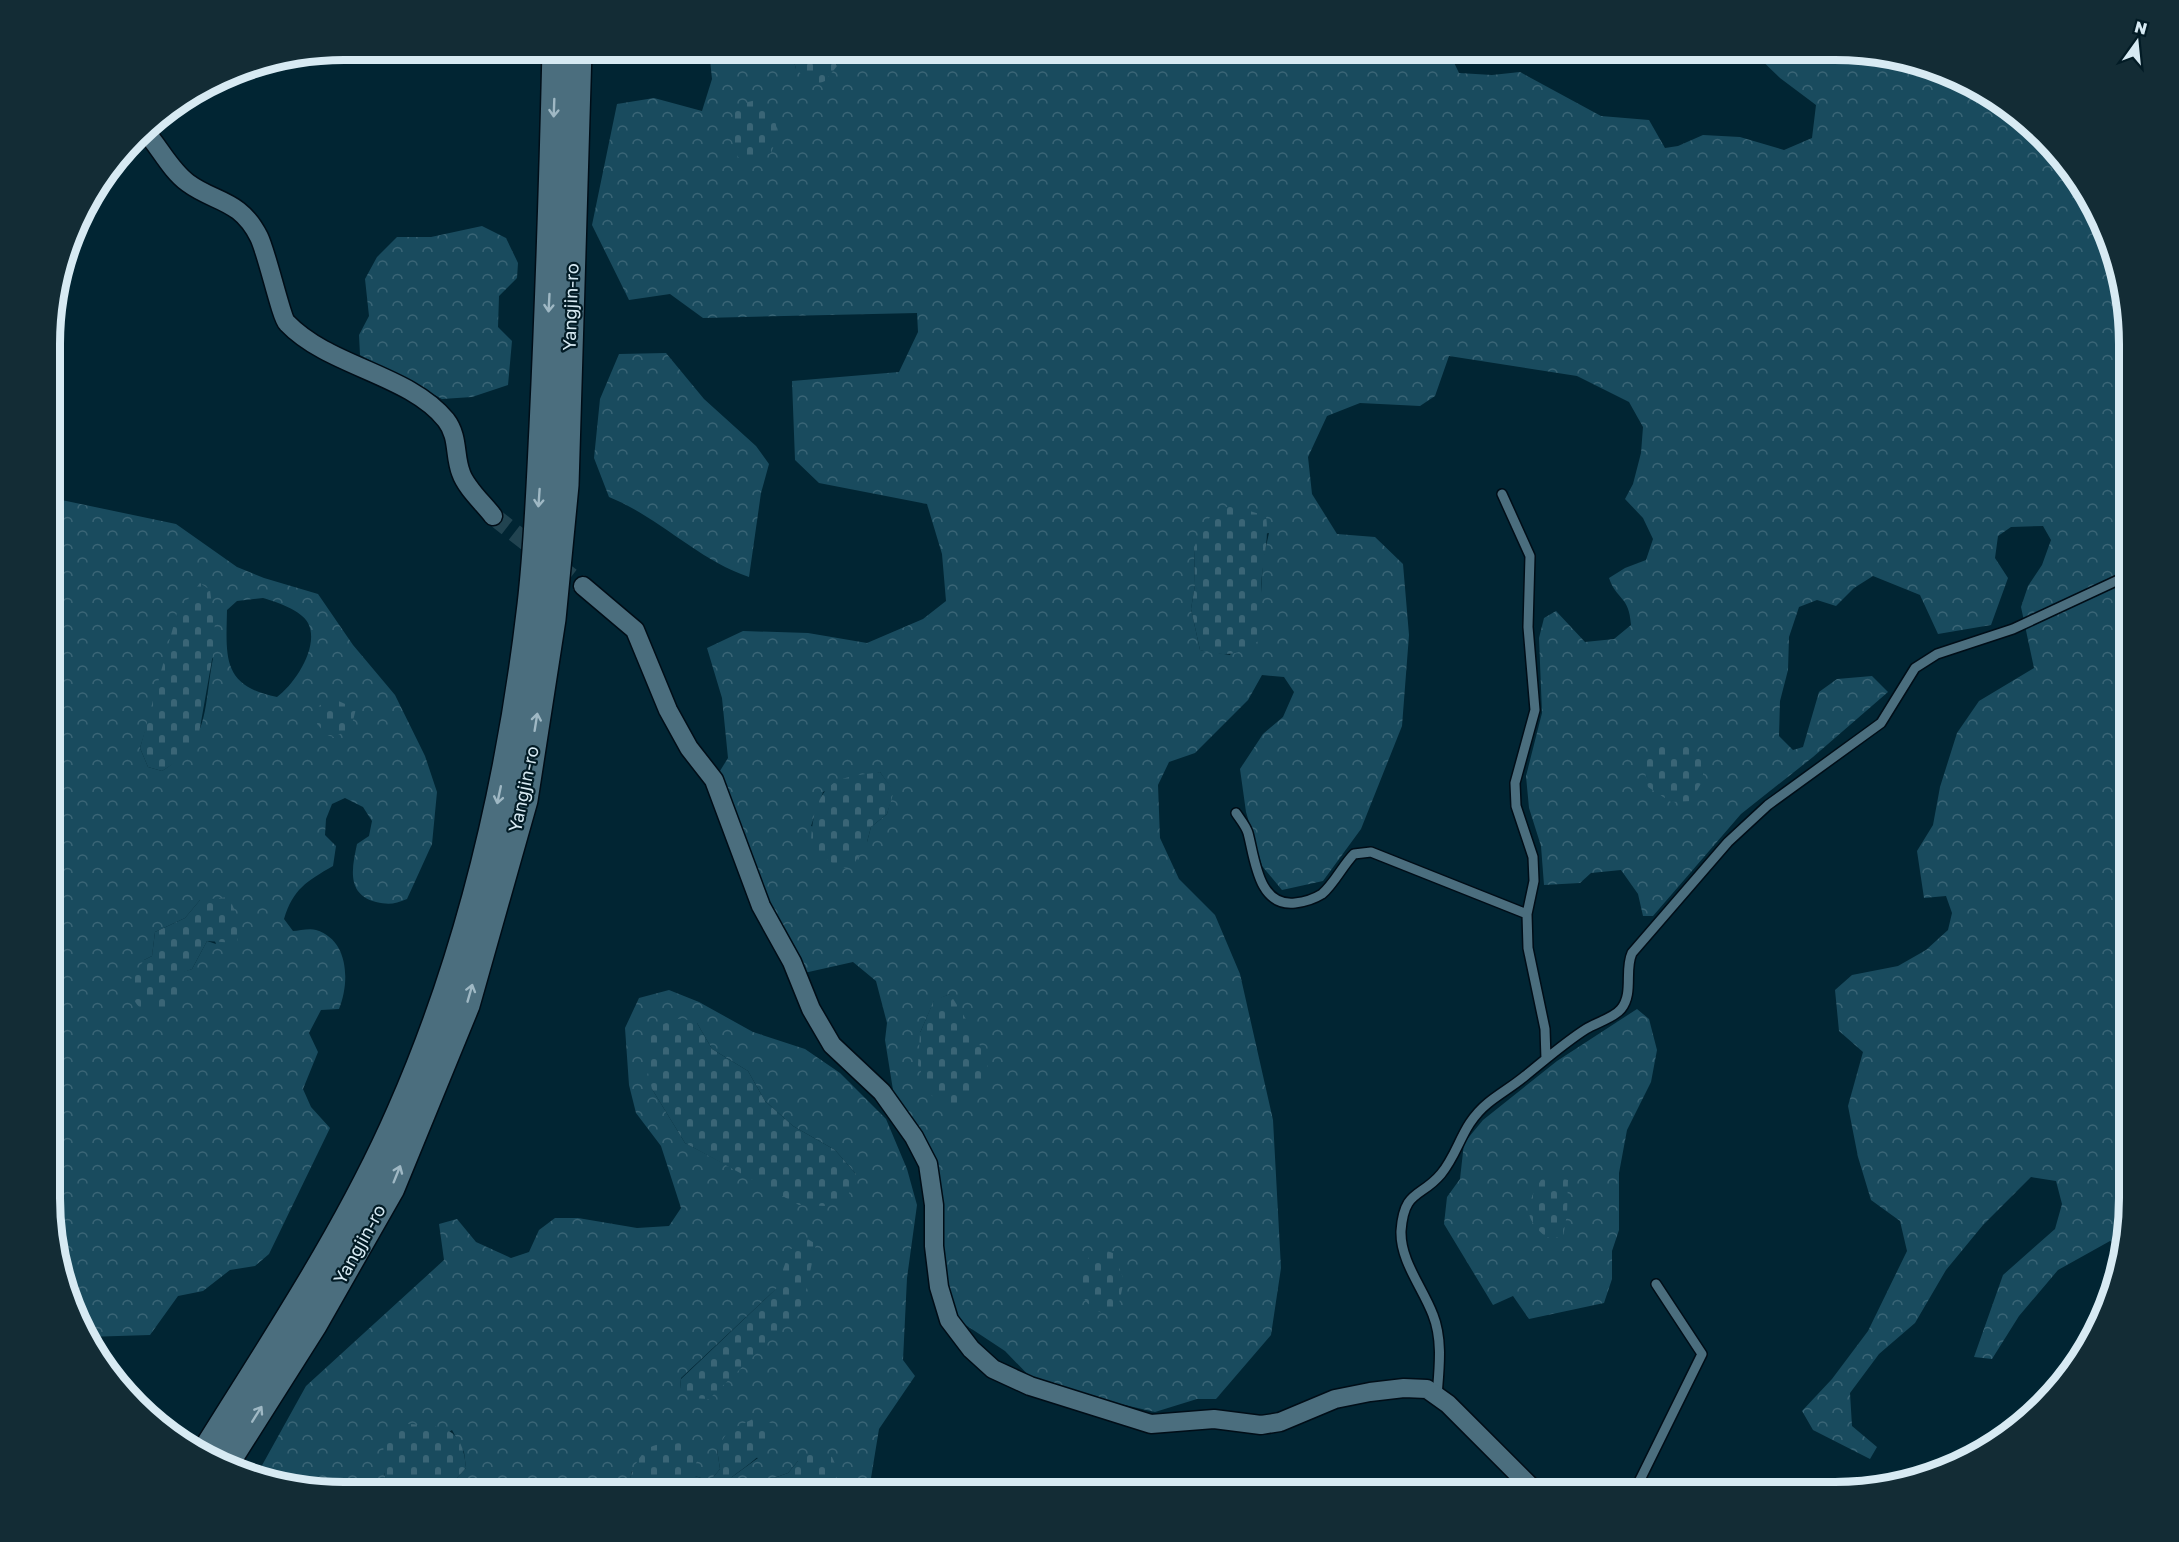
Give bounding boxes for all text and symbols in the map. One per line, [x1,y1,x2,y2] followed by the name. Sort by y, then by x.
[2107,12,2167,72] north arrow
[2132,16,2149,39] text: N
[549,98,560,118] one-way arrow
[557,263,583,351] street label: Yangjin-ro
[544,293,555,312] one-way arrow
[533,487,544,507] one-way arrow
[531,713,542,733] one-way arrow
[503,744,543,834] street label: Yangjin-ro
[493,785,505,804] one-way arrow
[465,984,476,1003] one-way arrow
[392,1165,403,1183] one-way arrow
[328,1200,390,1288] street label: Yangjin-ro
[250,1406,263,1423] one-way arrow

